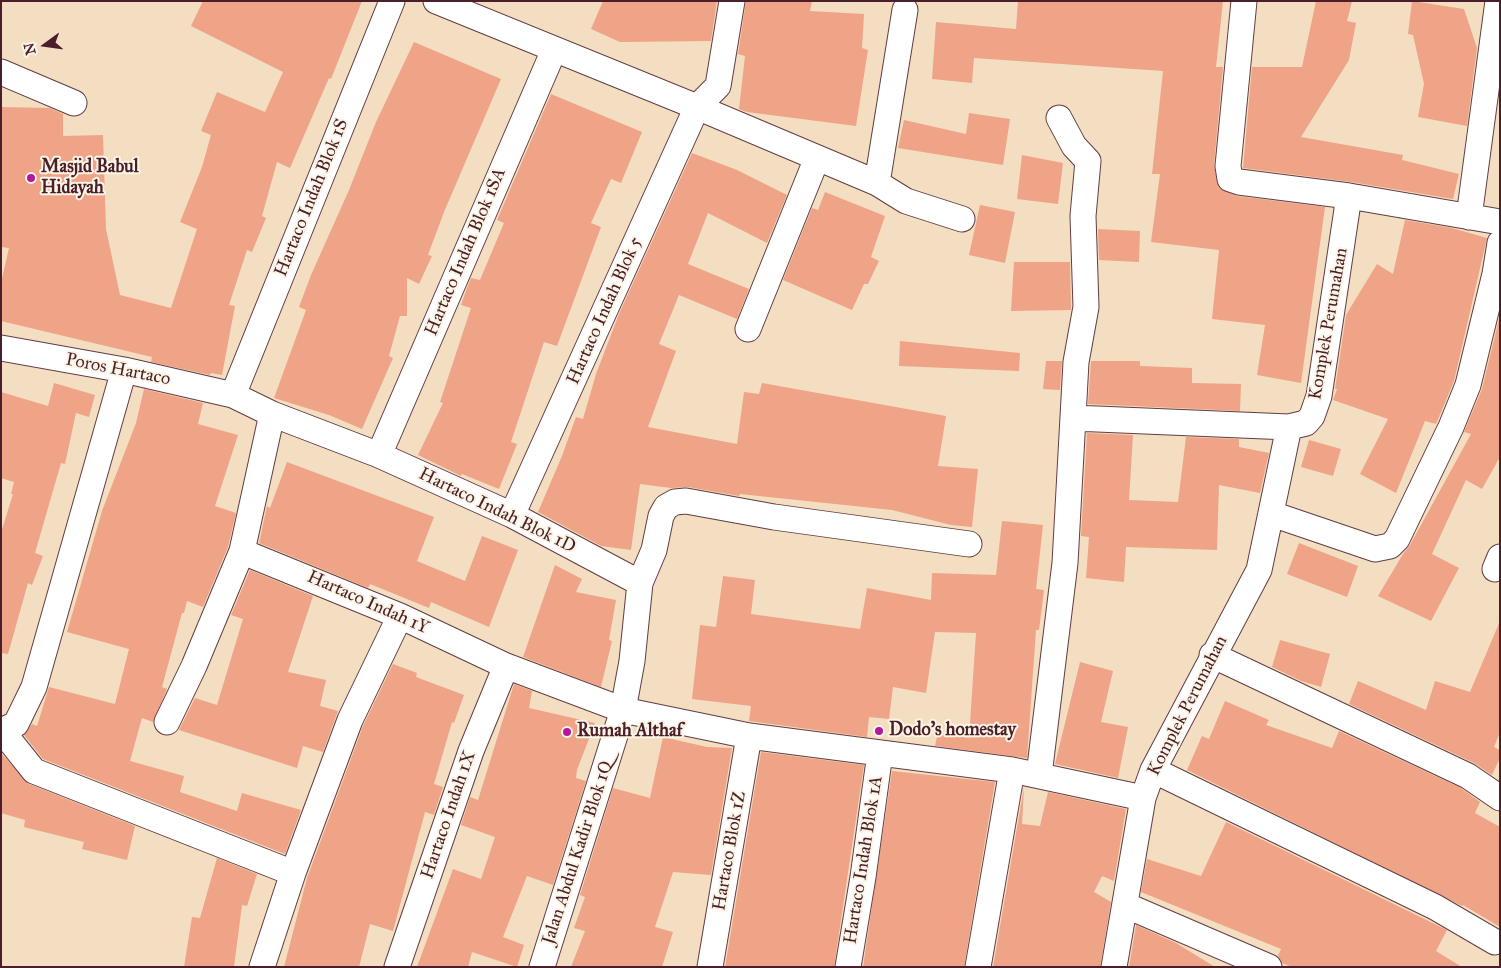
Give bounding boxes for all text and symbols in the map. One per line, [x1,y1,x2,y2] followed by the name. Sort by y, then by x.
[20,20,70,70] north arrow
[20,41,40,57] text: N
[271,116,353,280] street label: Hartaco Indah Blok 1S
[41,157,139,200] place label: Masjid Babul Hidayah
[421,165,511,339] street label: Hartaco Indah Blok 1SA
[25,172,37,184] marker: Masjid Babul Hidayah
[563,234,647,388] street label: Hartaco Indah Blok 5
[1305,246,1353,402] street label: Komplek Perumahan
[64,349,172,391] street label: Poros Hartaco
[415,464,579,558] street label: Hartaco Indah Blok 1D
[304,566,432,640] street label: Hartaco Indah 1Y
[1143,632,1233,780] street label: Komplek Perumahan
[889,720,1016,742] place label: Dodo's homestay
[577,721,683,743] place label: Rumah Althaf
[873,725,885,737] marker: Dodo's homestay
[561,726,573,738] marker: Rumah Althaf
[417,748,481,882] street label: Hartaco Indah 1X
[538,759,618,947] street label: Jalan Abdul Kadir Blok 1Q
[840,774,888,946] street label: Hartaco Indah Blok 1A
[709,790,751,912] street label: Hartaco Blok 1Z

